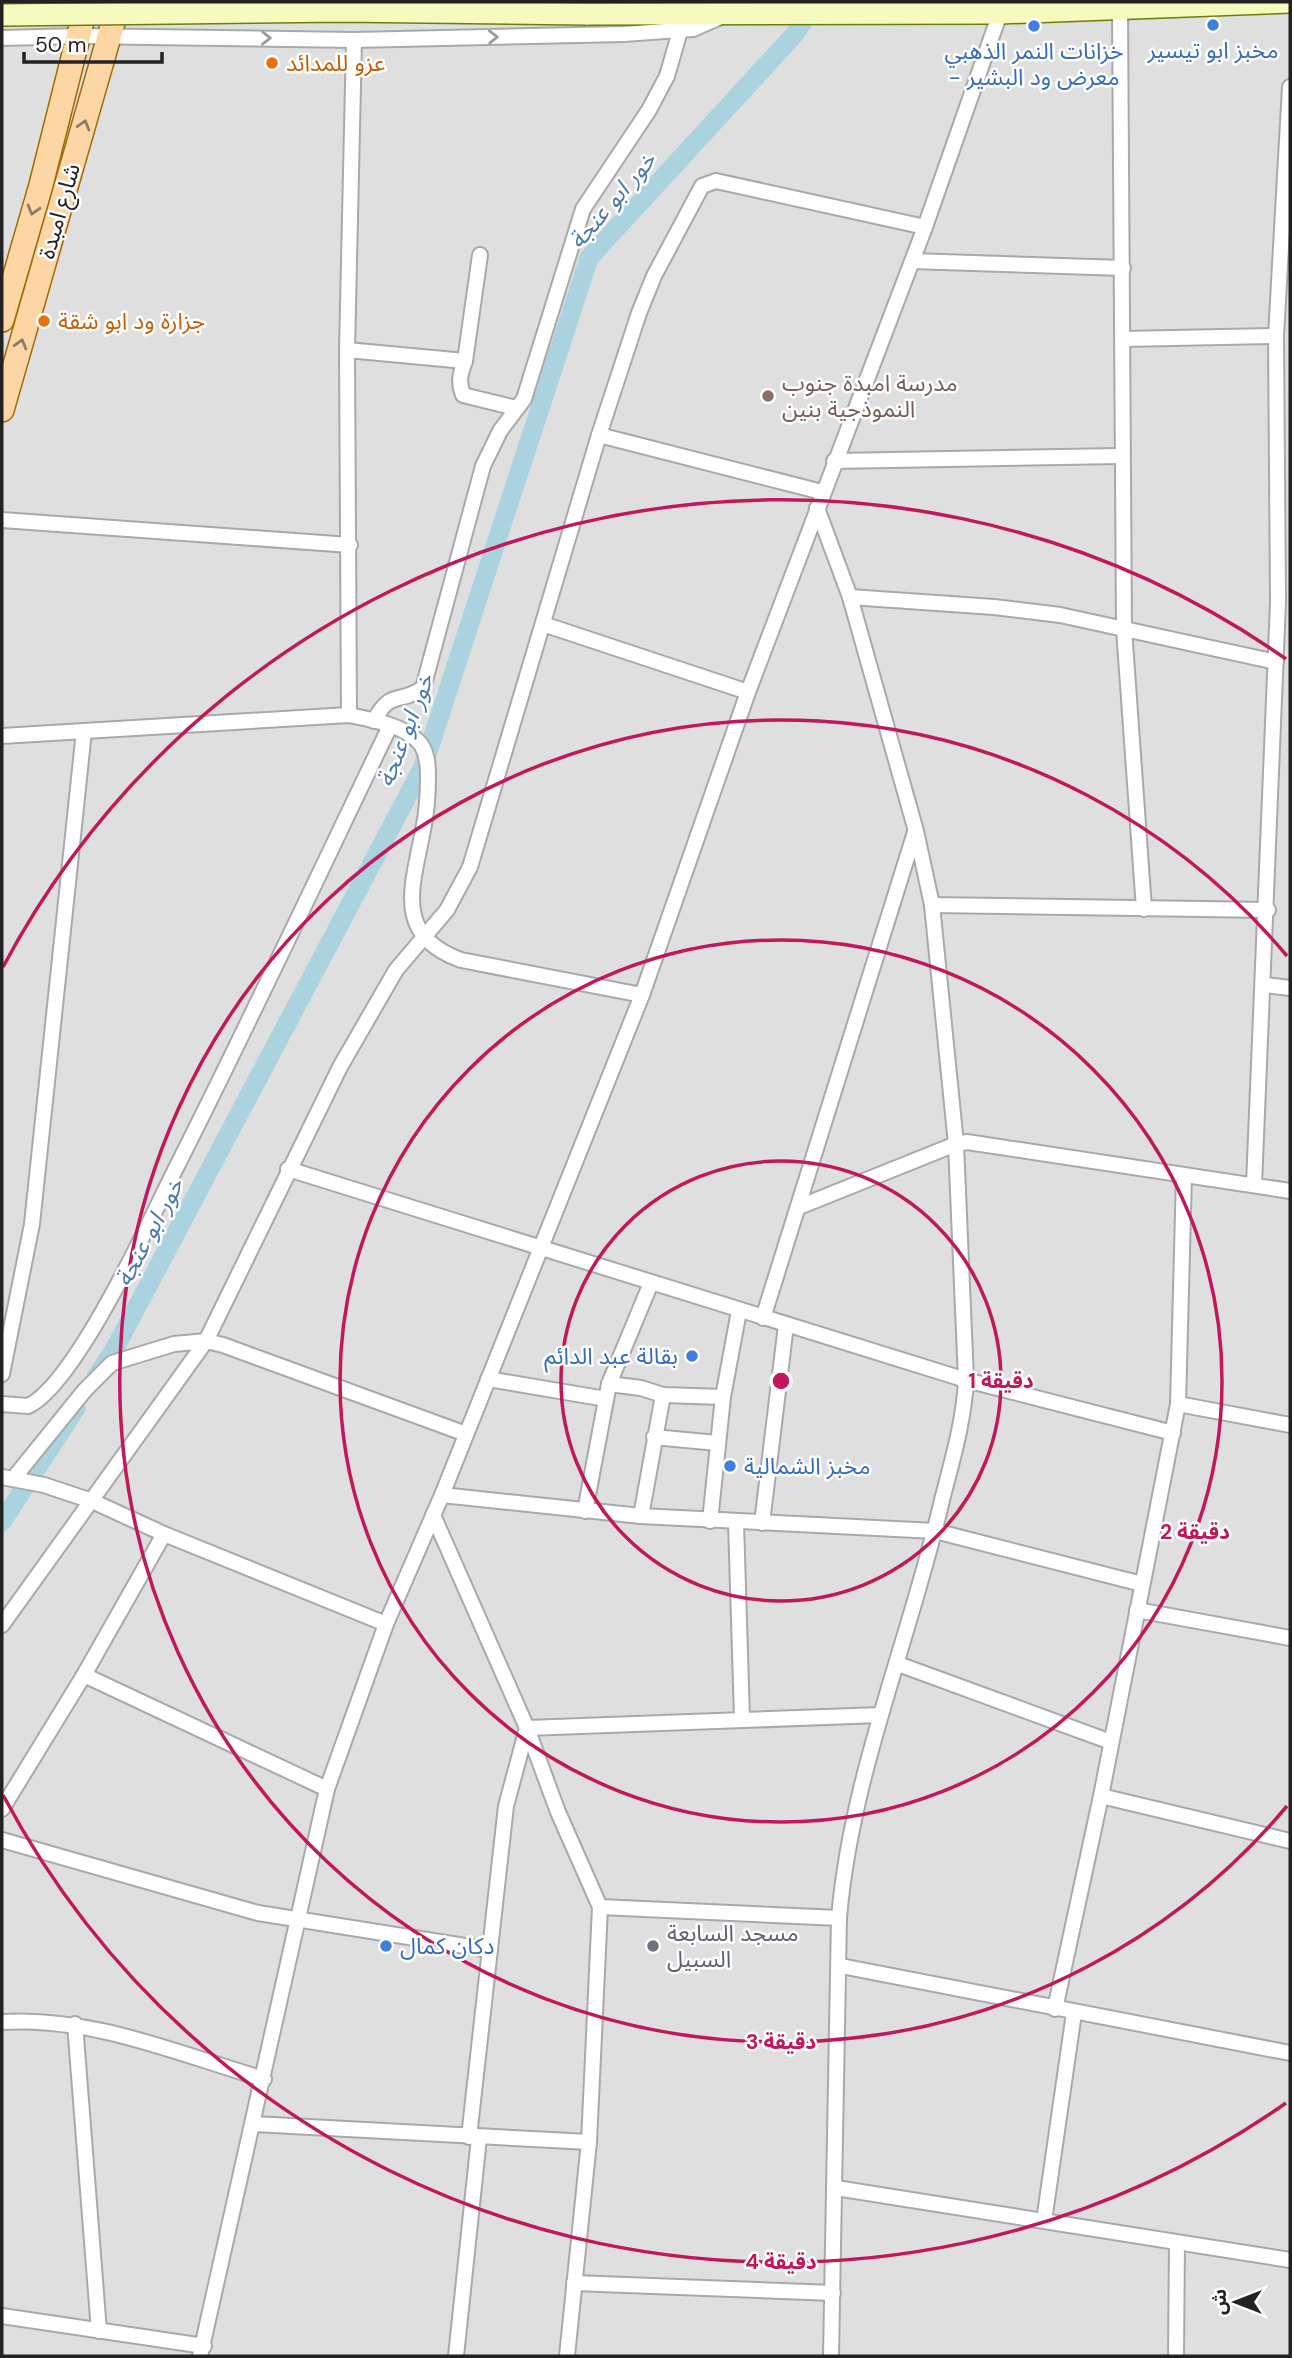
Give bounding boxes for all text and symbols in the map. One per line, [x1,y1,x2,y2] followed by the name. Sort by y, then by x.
[1205,17,1221,33] marker: مخبز ابو تيسير
[1026,18,1042,34] marker: خزانات النمر الذهبي - معرض ود البشير
[24,21,163,65] scale bar
[489,29,499,45] one-way arrow
[261,30,272,46] one-way arrow
[35,31,86,59] text: 50 m
[1146,35,1279,65] place label: مخبز ابو تيسير
[945,36,1123,92] place label: خزانات النمر الذهبي - معرض ود البشير
[286,48,385,78] place label: عزو للمدائد
[264,55,280,71] marker: عزو للمدائد
[75,120,90,132] one-way arrow
[561,144,663,255] water label: خور ابو عنجة
[31,160,89,263] street label: شارع امبدة
[27,204,42,216] one-way arrow
[58,306,205,336] place label: جزارة ود ابو شقة
[36,313,52,329] marker: جزارة ود ابو شقة
[12,338,27,350] one-way arrow
[782,368,958,424] place label: مدرسة امبدة جنوب النموذجية بنين
[760,388,776,404] marker: مدرسة امبدة جنوب النموذجية بنين
[369,668,441,791] water label: خور ابو عنجة
[107,1172,191,1292] water label: خور ابو عنجة
[544,1341,678,1373] place label: بقالة عبد الدائم
[684,1348,700,1364] marker: بقالة عبد الدائم
[968,1367,1034,1395] text: 1 دقيقة
[769,1369,793,1393] centre of rings
[744,1451,871,1481] place label: مخبز الشمالية
[722,1458,738,1474] marker: مخبز الشمالية
[1160,1518,1230,1546] text: 2 دقيقة
[667,1918,799,1974] place label: مسجد السابعة السبيل
[400,1931,494,1961] place label: دكان كمال
[378,1938,394,1954] marker: دكان كمال
[645,1938,661,1954] marker: مسجد السابعة السبيل
[746,2028,816,2056] text: 3 دقيقة
[745,2248,817,2276] text: 4 دقيقة
[1201,2267,1271,2337] north arrow
[1207,2289,1232,2315] text: ش

